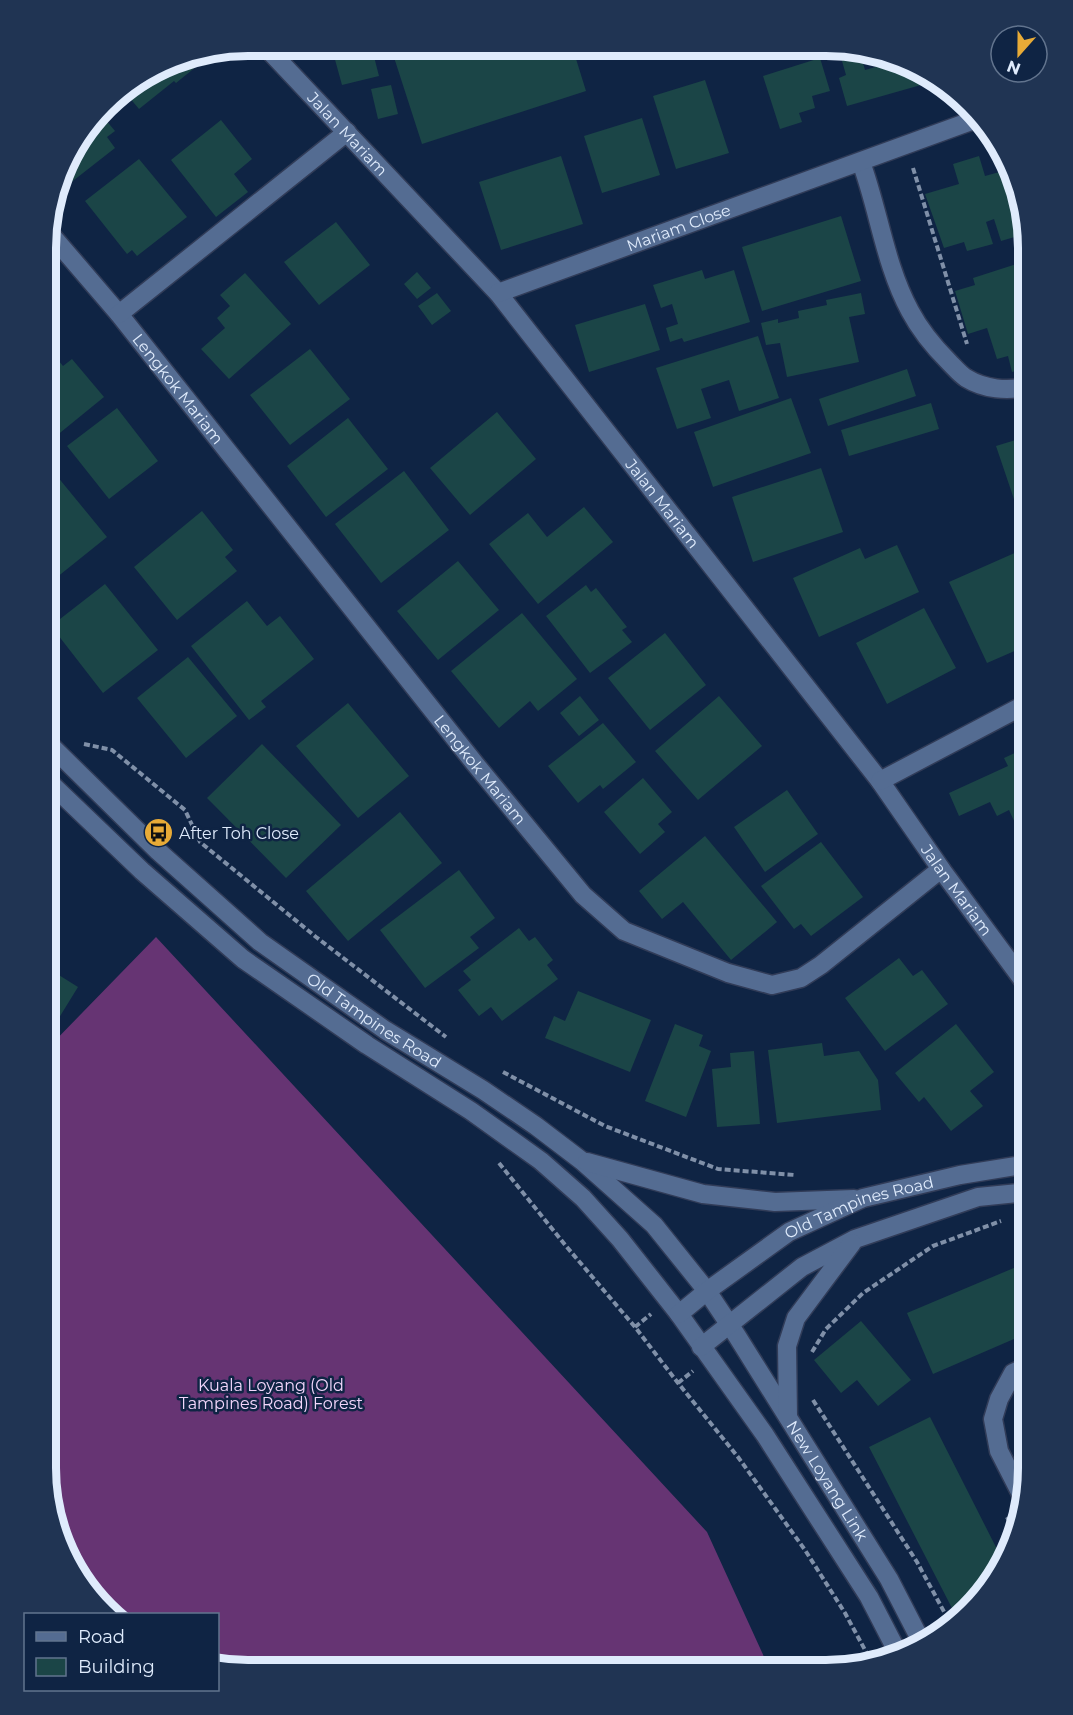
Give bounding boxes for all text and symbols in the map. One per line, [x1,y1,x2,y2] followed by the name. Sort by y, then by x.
[989,24,1049,84] north arrow
[1004,56,1023,79] text: N
[303,87,392,180] street label: Jalan Mariam
[624,200,733,255] street label: Mariam Close
[129,330,228,448] street label: Lengkok Mariam
[621,454,703,552] street label: Jalan Mariam
[430,711,530,828] street label: Lengkok Mariam
[142,817,174,849] bus stop icon: After Toh Close
[179,824,299,843] place label: After Toh Close
[917,840,996,939] street label: Jalan Mariam
[303,969,445,1072] street label: Old Tampines Road
[781,1172,935,1242] street label: Old Tampines Road
[179,1376,364,1413] park label: Kuala Loyang (Old Tampines Road) Forest
[783,1417,872,1545] street label: New Loyang Link
[24,1613,219,1691] legend
[78,1626,125,1648] text: Road
[78,1656,155,1678] text: Building

